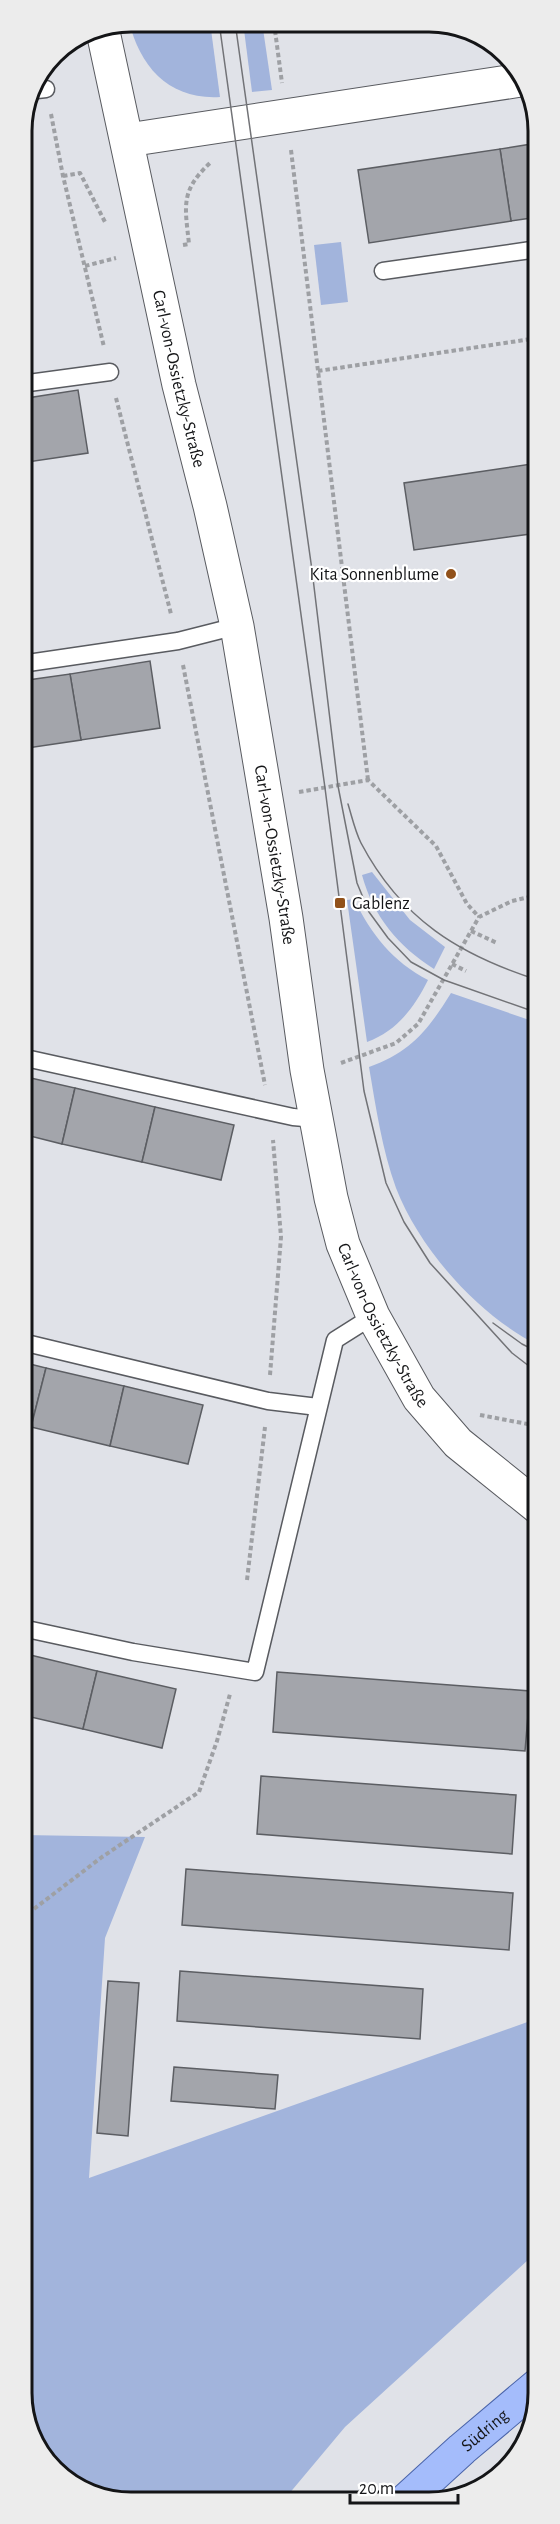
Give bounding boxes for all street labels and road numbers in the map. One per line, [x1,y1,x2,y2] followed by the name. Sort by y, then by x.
[149,288,208,470] street label: Carl-von-Ossietzky-Straße
[250,764,298,946] street label: Carl-von-Ossietzky-Straße
[334,1241,431,1412] street label: Carl-von-Ossietzky-Straße
[458,2406,512,2455] street label: Südring

